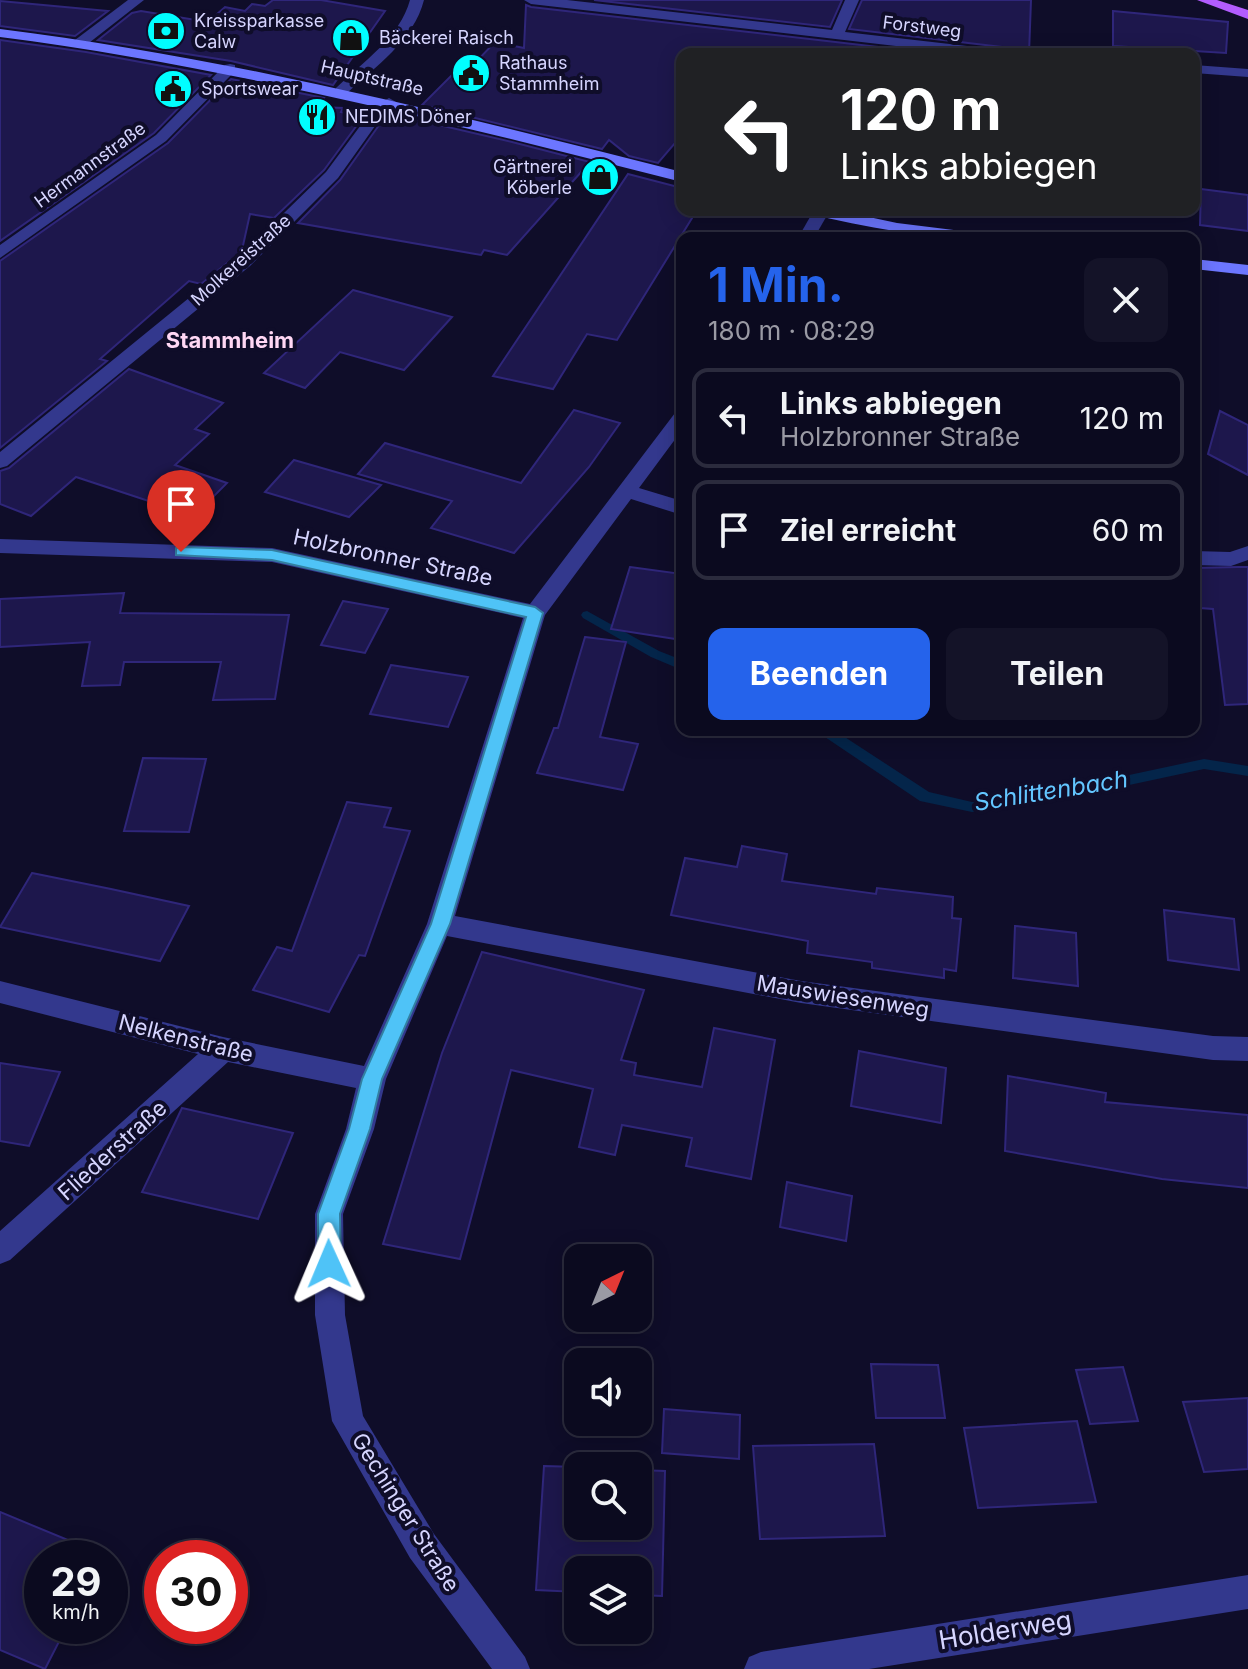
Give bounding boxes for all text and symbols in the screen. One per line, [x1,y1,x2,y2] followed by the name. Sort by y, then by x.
[145,10,187,52] bank icon: Kreissparkasse Calw
[194,10,324,52] place label: Kreissparkasse Calw
[882,11,963,42] street label: Forstweg
[330,17,372,59] shop icon: Bäckerei Raisch
[379,27,514,48] place label: Bäckerei Raisch
[450,52,492,94] public building icon: Rathaus Stammheim
[499,52,599,94] place label: Rathaus Stammheim
[319,56,425,100] street label: Hauptstraße
[152,68,194,110] public building icon: Sportswear
[840,76,1002,144] text: 120 m
[201,78,299,99] place label: Sportswear
[708,80,812,184] icon: left
[296,96,338,138] restaurant icon: NEDIMS Döner
[345,106,472,127] place label: NEDIMS Döner
[30,117,149,212] street label: Hermannstraße
[840,144,1098,188] text: Links abbiegen
[493,156,572,198] place label: Gärtnerei Köberle
[579,156,621,198] shop icon: Gärtnerei Köberle
[187,209,295,310] street label: Molkereistraße
[708,255,844,314] text: 1 Min.
[1084,258,1168,342] button: close
[708,315,875,346] text: 180 m · 08:29
[166,327,294,353] district label: Stammheim
[780,385,1002,421] text: Links abbiegen
[712,396,756,440] icon: left
[1080,400,1164,436] text: 120 m
[780,421,1020,452] text: Holzbronner Straße
[147,470,215,552] pin
[159,482,203,526] icon: arrive
[712,508,756,552] icon: arrive
[780,512,956,548] text: Ziel erreicht
[1092,512,1164,548] text: 60 m
[291,523,495,591] street label: Holzbronner Straße
[708,628,930,720] button: Beenden
[946,628,1168,720] button: Teilen
[972,764,1130,817] water label: Schlittenbach
[755,970,931,1022] street label: Mauswiesenweg
[116,1009,256,1067] street label: Nelkenstraße
[52,1095,172,1205] street label: Fliederstraße
[287,1222,371,1306] position arrow
[564,1244,652,1332] north arrow
[564,1244,652,1644] map controls
[564,1348,652,1436] button: sound
[347,1428,465,1596] street label: Gechinger Straße
[564,1452,652,1540] button: search
[144,1540,248,1644] speed limit sign: 30
[564,1556,652,1644] button: layers
[50,1557,102,1606] text: 29
[52,1600,100,1624] text: km/h
[936,1604,1074,1655] street label: Holderweg

